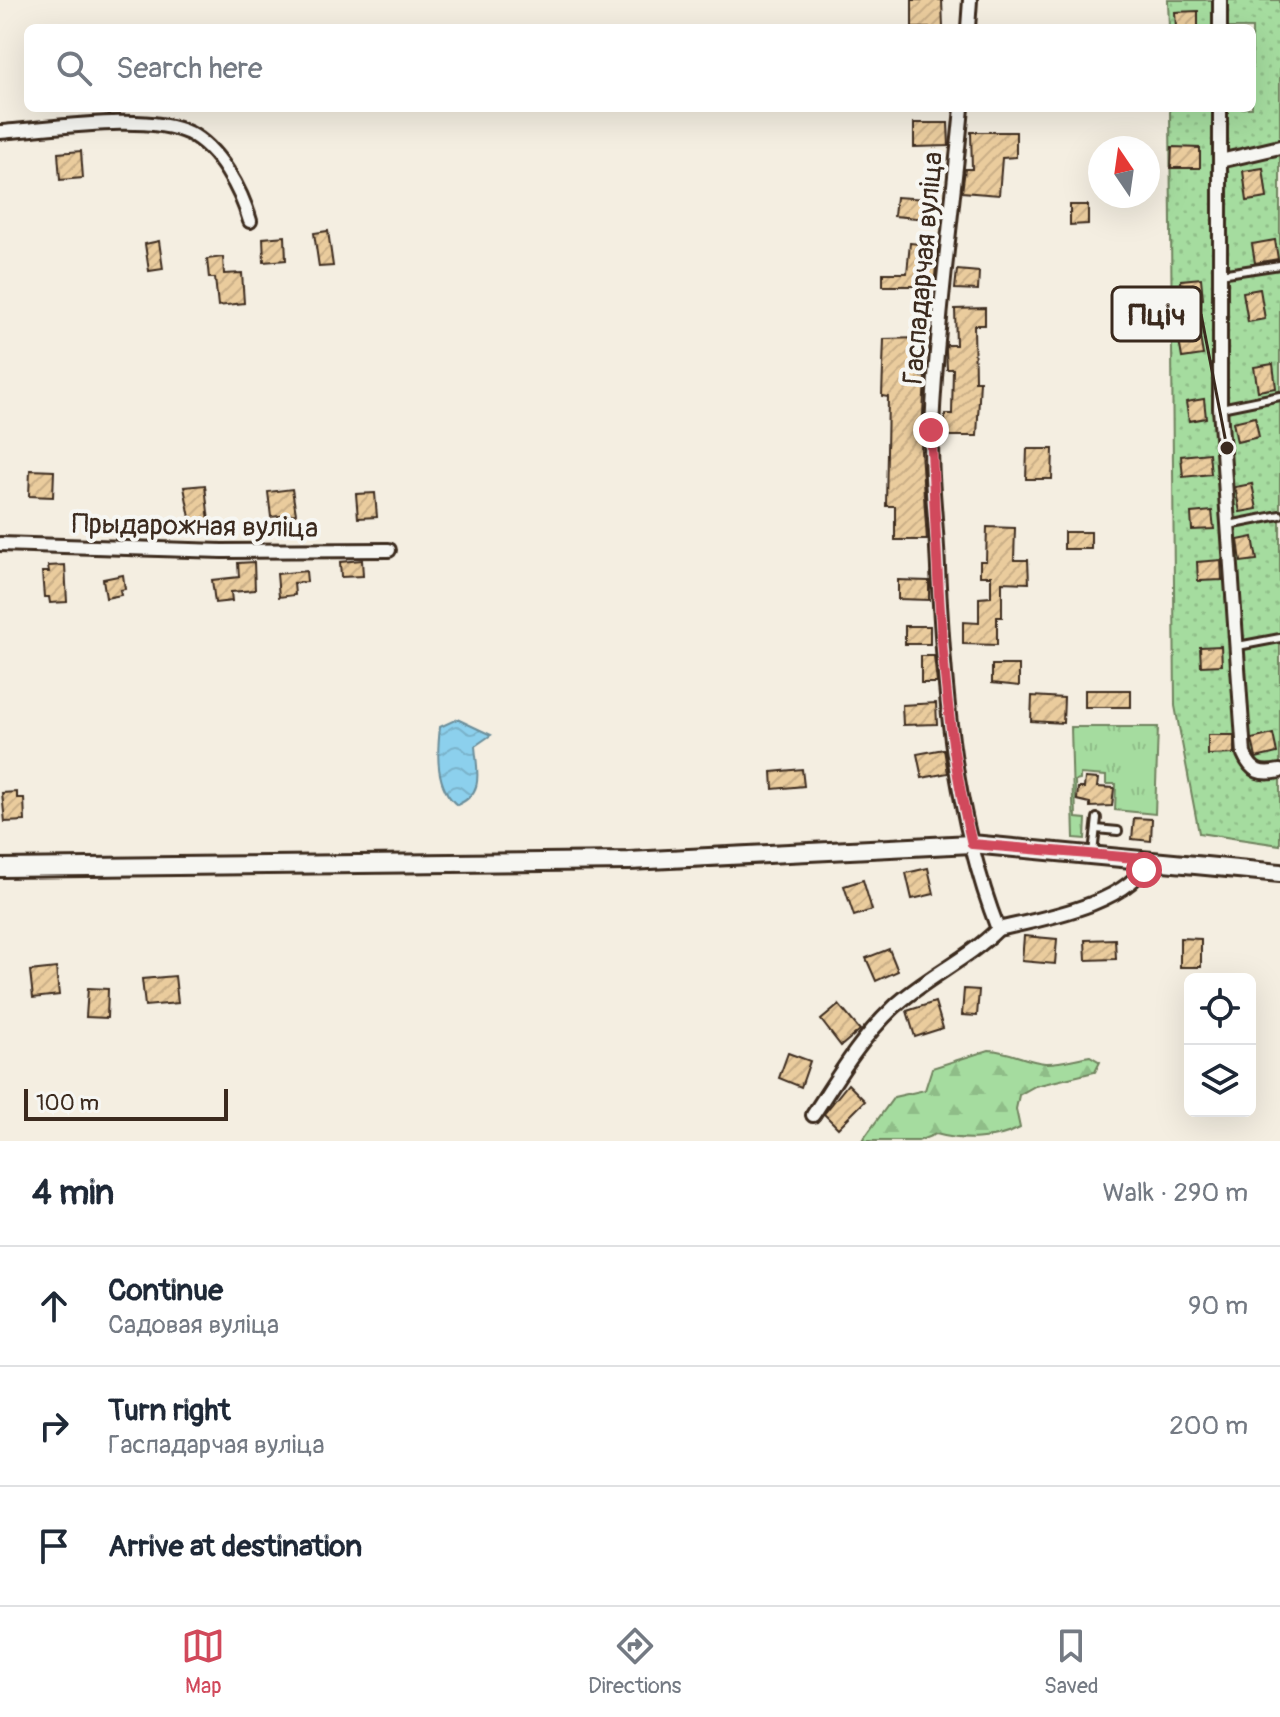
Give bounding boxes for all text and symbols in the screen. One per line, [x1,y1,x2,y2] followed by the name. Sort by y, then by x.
[24,24,1256,112] search box
[52,46,96,90] icon: search
[116,50,263,87] text: Search here
[1088,136,1160,208] north arrow
[896,150,951,386] street label: Гаспадарчая вуліца
[1112,287,1201,341] callout: Пціч
[1128,297,1186,334] text: Пціч
[913,412,949,448] route end
[72,507,318,546] street label: Прыдарожная вуліца
[1126,852,1162,888] route start
[1184,973,1256,1117] map controls
[1184,973,1256,1045] button: locate
[1184,1045,1256,1117] button: layers
[24,1085,228,1121] scale bar
[36,1089,99,1117] text: 100 m
[32,1172,114,1215] text: 4 min
[1103,1177,1248,1209] text: Walk · 290 m
[108,1272,223,1309] text: Continue
[32,1284,76,1328] icon: ahead
[1188,1290,1248,1322] text: 90 m
[108,1309,279,1341] text: Садовая вуліца
[108,1392,231,1429] text: Turn right
[32,1404,76,1448] icon: right
[1169,1410,1248,1442] text: 200 m
[108,1429,325,1461] text: Гаспадарчая вуліца
[32,1524,76,1568] icon: arrive
[108,1528,362,1565] text: Arrive at destination
[181,1624,225,1700] tab: Map
[588,1624,681,1700] tab: Directions
[1044,1624,1099,1700] tab: Saved

